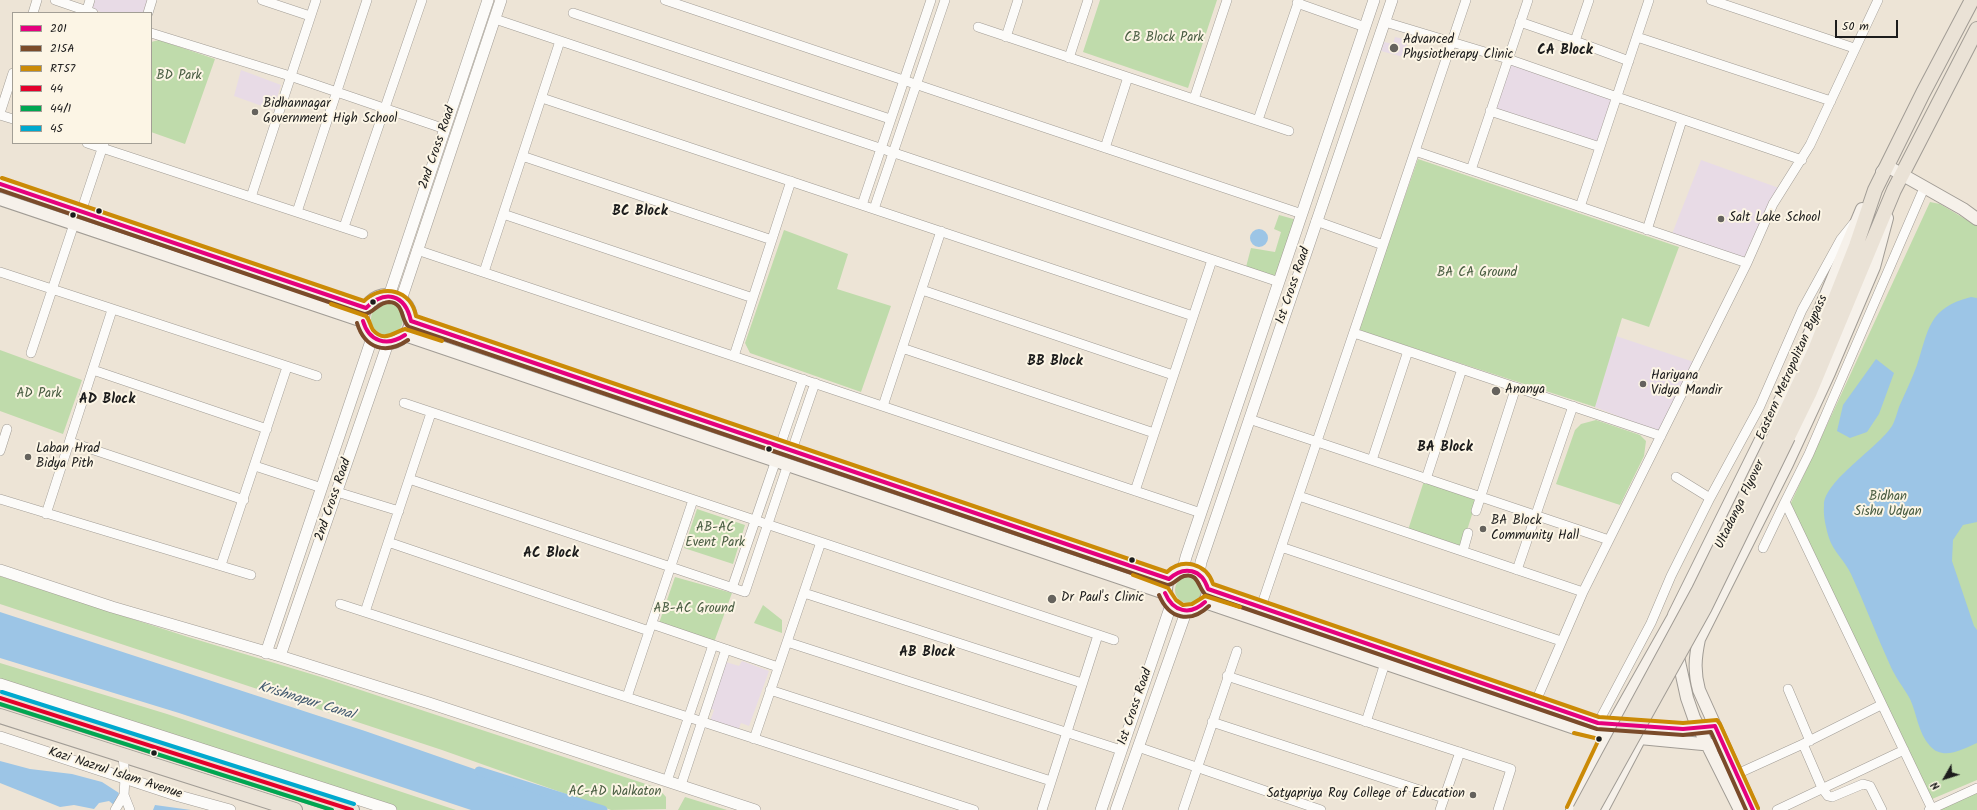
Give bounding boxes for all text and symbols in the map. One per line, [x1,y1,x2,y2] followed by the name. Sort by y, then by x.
[12,12,152,144] legend
[1837,12,1900,38] scale bar
[1842,17,1869,36] text: 50 m
[50,19,67,38] text: 201
[1124,31,1204,47] park label: CB Block Park
[1403,33,1513,64] place label: Advanced Physiotherapy Clinic
[50,39,74,58] text: 215A
[1388,42,1400,54] marker: Advanced Physiotherapy Clinic
[1537,44,1593,60] district label: CA Block
[50,59,75,78] text: RT57
[156,69,202,85] park label: BD Park
[50,79,63,98] text: 44
[263,97,398,128] place label: Bidhannagar Government High School
[50,99,71,118] text: 44/1
[417,105,459,191] street label: 2nd Cross Road
[250,107,260,117] marker: Bidhannagar Government High School
[50,119,63,138] text: 45
[612,205,668,221] district label: BC Block
[94,206,104,216] unlabelled marker
[68,210,78,220] unlabelled marker
[1729,211,1820,227] place label: Salt Lake School
[1716,214,1726,224] marker: Salt Lake School
[1274,246,1314,326] street label: 1st Cross Road
[1437,266,1517,282] park label: BA CA Ground
[1754,293,1832,443] street label: Eastern Metropolitan Bypass
[368,297,378,307] unlabelled marker
[1027,355,1083,371] district label: BB Block
[1651,369,1722,400] place label: Hariyana Vidya Mandir
[1638,379,1648,389] marker: Hariyana Vidya Mandir
[1505,383,1545,399] place label: Ananya
[1490,385,1502,397] marker: Ananya
[16,387,62,403] park label: AD Park
[79,393,135,409] district label: AD Block
[1417,441,1473,457] district label: BA Block
[36,442,100,473] place label: Laban Hrad Bidya Pith
[764,444,774,454] unlabelled marker
[23,452,33,462] marker: Laban Hrad Bidya Pith
[313,457,355,543] street label: 2nd Cross Road
[1713,458,1769,552] street label: Ultadanga Flyover
[1854,490,1922,521] park label: Bidhan Sishu Udyan
[1491,514,1579,545] place label: BA Block Community Hall
[685,521,745,552] park label: AB-AC Event Park
[1478,524,1488,534] marker: BA Block Community Hall
[523,547,579,563] district label: AC Block
[1127,555,1137,565] unlabelled marker
[1061,591,1144,607] place label: Dr Paul's Clinic
[1046,593,1058,605] marker: Dr Paul's Clinic
[654,602,734,618] park label: AB-AC Ground
[899,646,955,662] district label: AB Block
[1116,667,1156,747] street label: 1st Cross Road
[256,679,356,725] water label: Krishnapur Canal
[1594,734,1604,744] unlabelled marker
[46,745,184,803] street label: Kazi Nazrul Islam Avenue
[149,748,159,758] unlabelled marker
[1925,758,1965,798] north arrow
[1926,777,1945,794] text: N
[569,785,661,801] park label: AC-AD Walkaton
[1267,787,1465,803] place label: Satyapriya Roy College of Education
[1468,790,1478,800] marker: Satyapriya Roy College of Education

